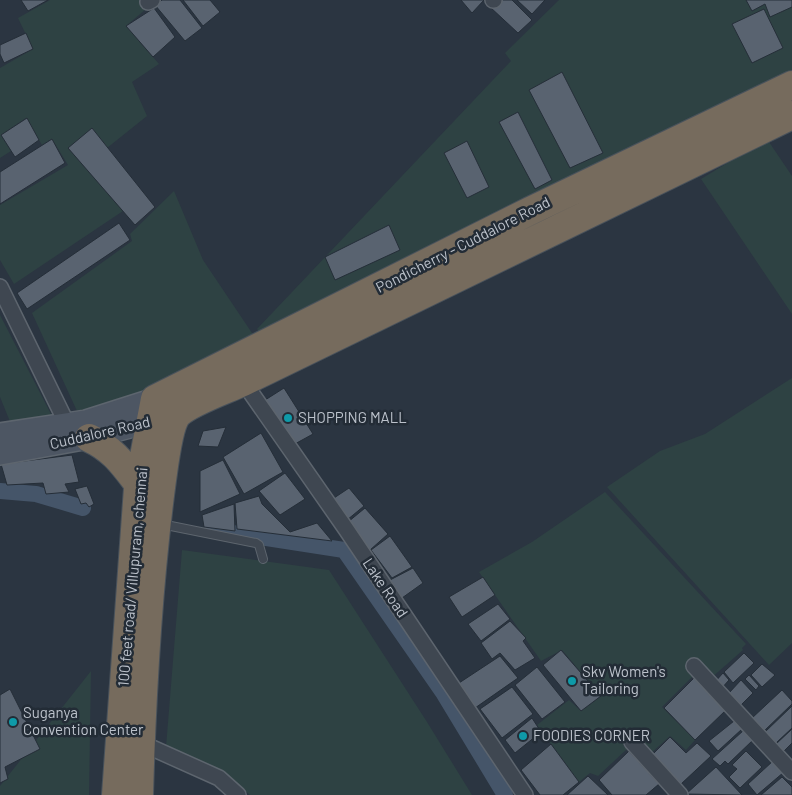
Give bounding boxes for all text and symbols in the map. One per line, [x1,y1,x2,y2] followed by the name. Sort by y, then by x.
[372,192,553,296] street label: Pondicherry - Cuddalore Road
[298,408,407,426] place label: SHOPPING MALL
[48,412,152,452] street label: Cuddalore Road
[282,412,294,424] marker: SHOPPING MALL
[113,466,151,687] street label: 100 feet road/ Villupuram, chennai
[359,554,412,620] street label: Lake Road
[582,662,666,697] place label: Skv Women's Tailoring
[566,675,578,687] marker: Skv Women's Tailoring
[23,703,144,738] place label: Suganya Convention Center
[7,716,19,728] marker: Suganya Convention Center
[533,726,650,744] place label: FOODIES CORNER
[517,730,529,742] marker: FOODIES CORNER

